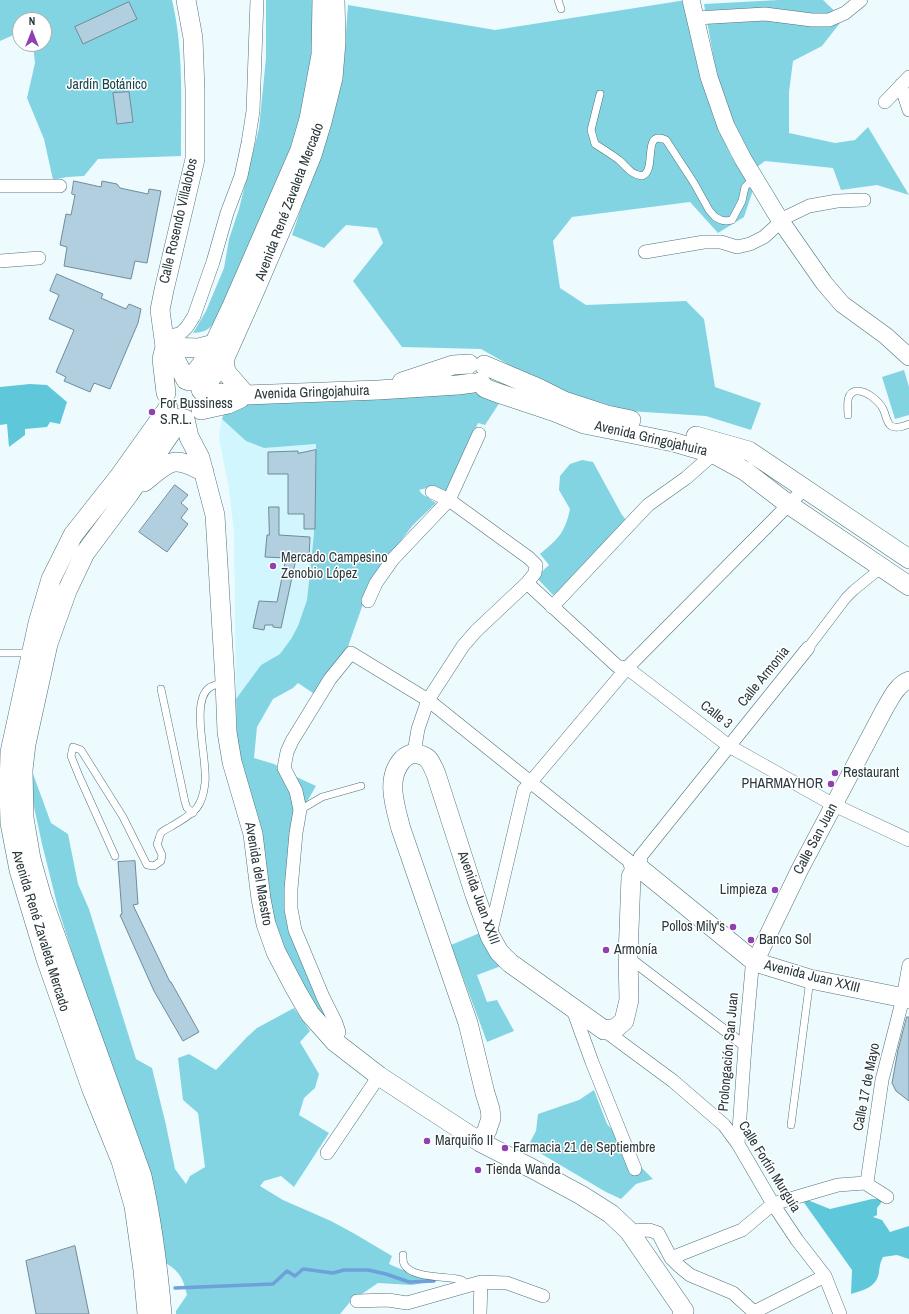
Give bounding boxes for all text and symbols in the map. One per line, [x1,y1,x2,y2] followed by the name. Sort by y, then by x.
[12,12,52,52] north arrow
[29,14,35,28] text: N
[67,77,147,93] park label: Jardín Botánico
[252,121,328,283] street label: Avenida René Zavaleta Mercado
[156,157,202,285] street label: Calle Rosendo Villalobos
[254,383,370,403] street label: Avenida Gringojahuira
[160,396,233,428] place label: For Bussiness S.R.L.
[147,407,157,417] marker: For Bussiness S.R.L.
[593,418,709,460] street label: Avenida Gringojahuira
[281,550,388,582] place label: Mercado Campesino Zenobio López
[268,561,278,571] marker: Mercado Campesino Zenobio López
[735,643,793,711] street label: Calle Armonia
[697,697,735,733] street label: Calle 3
[843,765,899,781] place label: Restaurant
[830,768,840,778] marker: Restaurant
[742,776,823,792] place label: PHARMAYHOR
[826,779,836,789] marker: PHARMAYHOR
[790,801,842,877] street label: Calle San Juan
[241,821,275,927] street label: Avenida del Maestro
[7,848,73,1014] street label: Avenida René Zavaleta Mercado
[453,849,503,947] street label: Avenida Juan XXIII
[720,882,767,898] place label: Limpieza
[770,885,780,895] marker: Limpieza
[662,919,725,935] place label: Pollos Mily's
[728,922,738,932] marker: Pollos Mily's
[759,932,811,948] place label: Banco Sol
[746,935,756,945] marker: Banco Sol
[614,942,657,958] place label: Armonía
[601,945,611,955] marker: Armonía
[762,957,862,997] street label: Avenida Juan XXIII
[715,992,743,1112] street label: Prolongación San Juan
[850,1042,884,1132] street label: Calle 17 de Mayo
[734,1118,804,1216] street label: Calle Fortín Murguía
[435,1133,493,1149] place label: Marquiño II
[422,1136,432,1146] marker: Marquiño II
[513,1140,655,1156] place label: Farmacia 21 de Septiembre
[500,1143,510,1153] marker: Farmacia 21 de Septiembre
[486,1162,561,1178] place label: Tienda Wanda
[473,1165,483,1175] marker: Tienda Wanda

